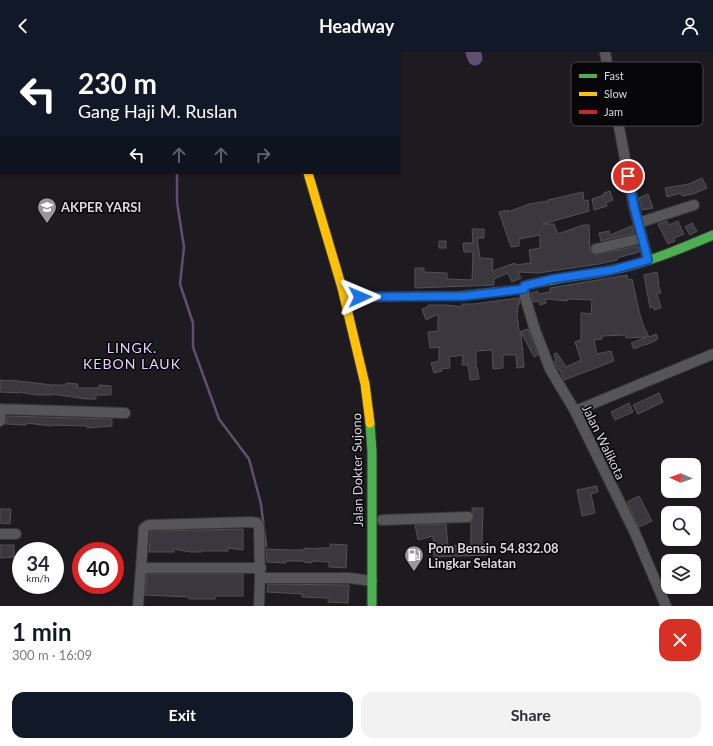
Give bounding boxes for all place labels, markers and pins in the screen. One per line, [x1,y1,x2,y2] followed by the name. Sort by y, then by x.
[611,159,645,193] pin
[36,196,58,224] school or university icon: AKPER YARSI
[60,199,141,215] place label: AKPER YARSI
[428,540,559,571] place label: Pom Bensin 54.832.08 Lingkar Selatan
[403,544,425,572] fuel station icon: Pom Bensin 54.832.08 Lingkar Selatan

